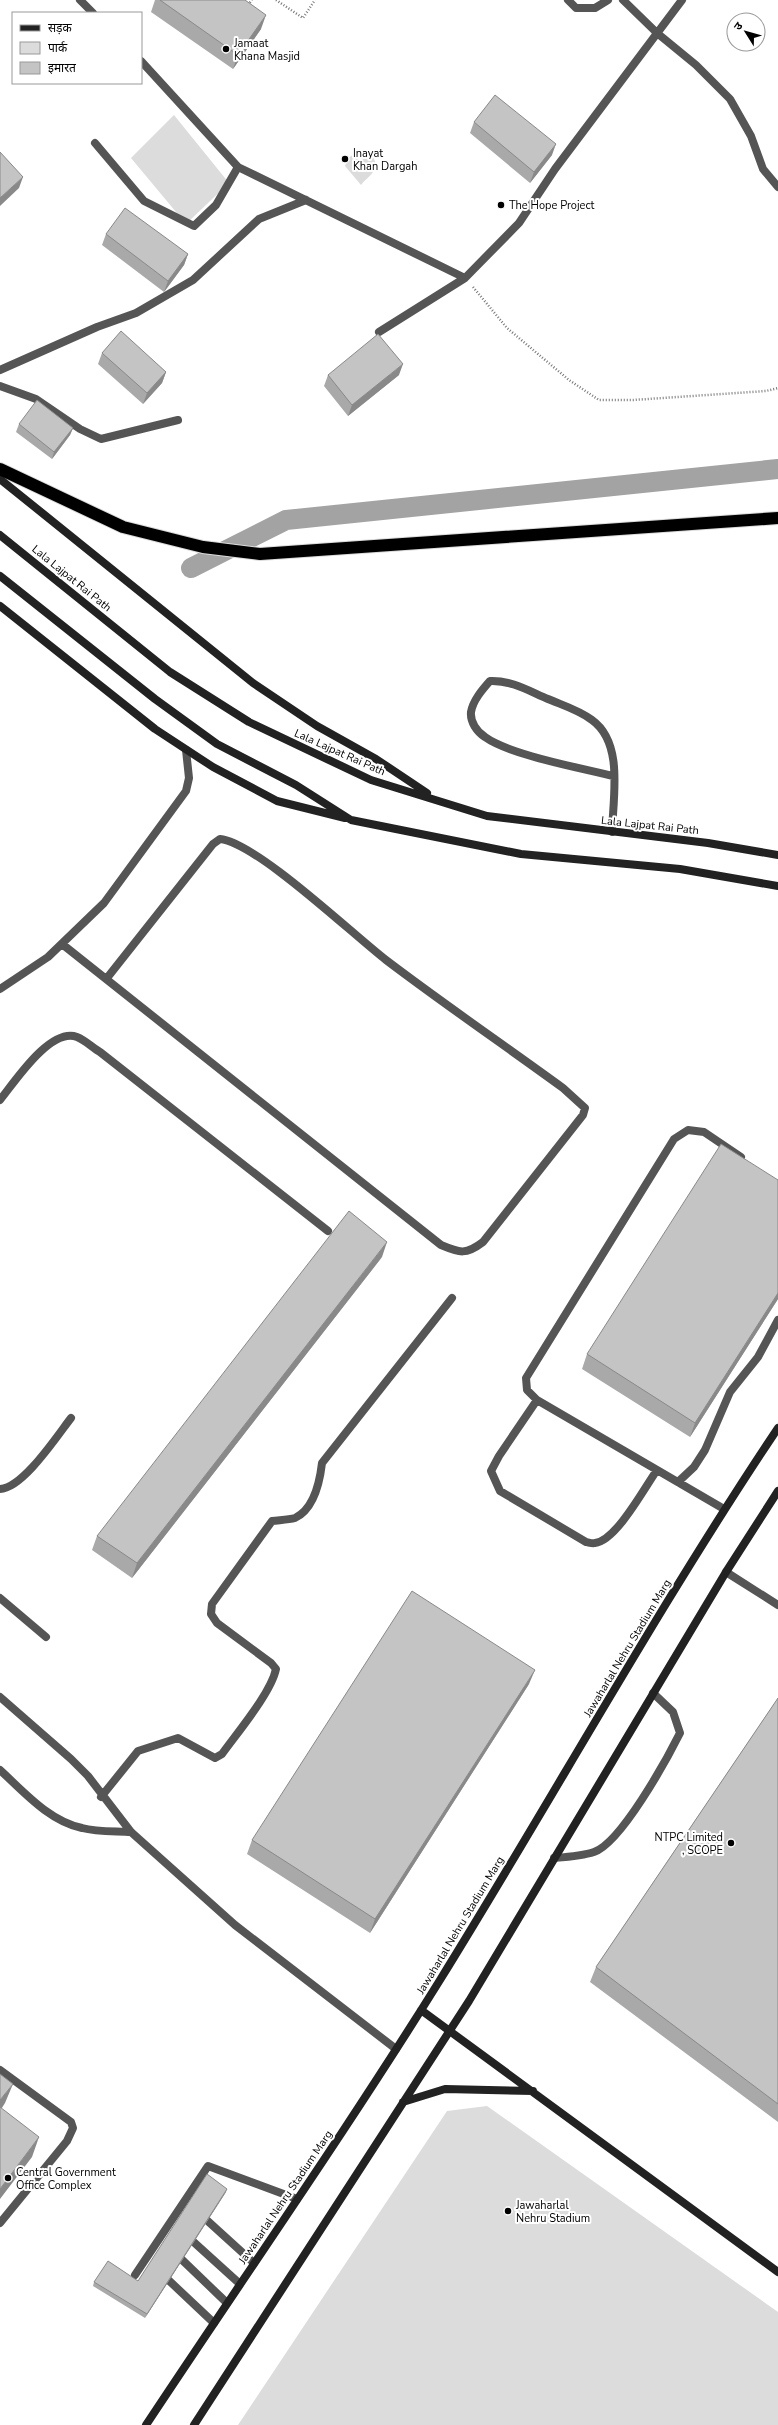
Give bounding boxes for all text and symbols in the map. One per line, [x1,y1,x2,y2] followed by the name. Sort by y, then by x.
[12,12,142,84] legend
[726,12,766,52] north arrow
[730,19,747,33] text: उ
[48,20,73,36] text: सड़क
[233,36,300,64] place label: Jamaat Khana Masjid
[48,40,68,56] text: पार्क
[221,44,231,54] marker: Jamaat Khana Masjid
[48,60,77,76] text: इमारत
[353,146,417,174] place label: Inayat Khan Dargah
[340,154,350,164] marker: Inayat Khan Dargah
[509,198,595,213] place label: The Hope Project
[496,200,506,210] marker: The Hope Project
[29,542,115,615] street label: Lala Lajpat Rai Path
[292,726,388,779] street label: Lala Lajpat Rai Path
[600,813,700,838] street label: Lala Lajpat Rai Path
[580,1577,675,1721] street label: Jawaharlal Nehru Stadium Marg
[655,1830,723,1858] place label: NTPC Limited , SCOPE
[726,1838,736,1848] marker: NTPC Limited , SCOPE
[413,1854,508,1998] street label: Jawaharlal Nehru Stadium Marg
[234,2128,336,2268] street label: Jawaharlal Nehru Stadium Marg
[16,2165,116,2193] place label: Central Government Office Complex
[3,2173,13,2183] marker: Central Government Office Complex
[515,2198,590,2226] place label: Jawaharlal Nehru Stadium
[503,2206,513,2216] marker: Jawaharlal Nehru Stadium

